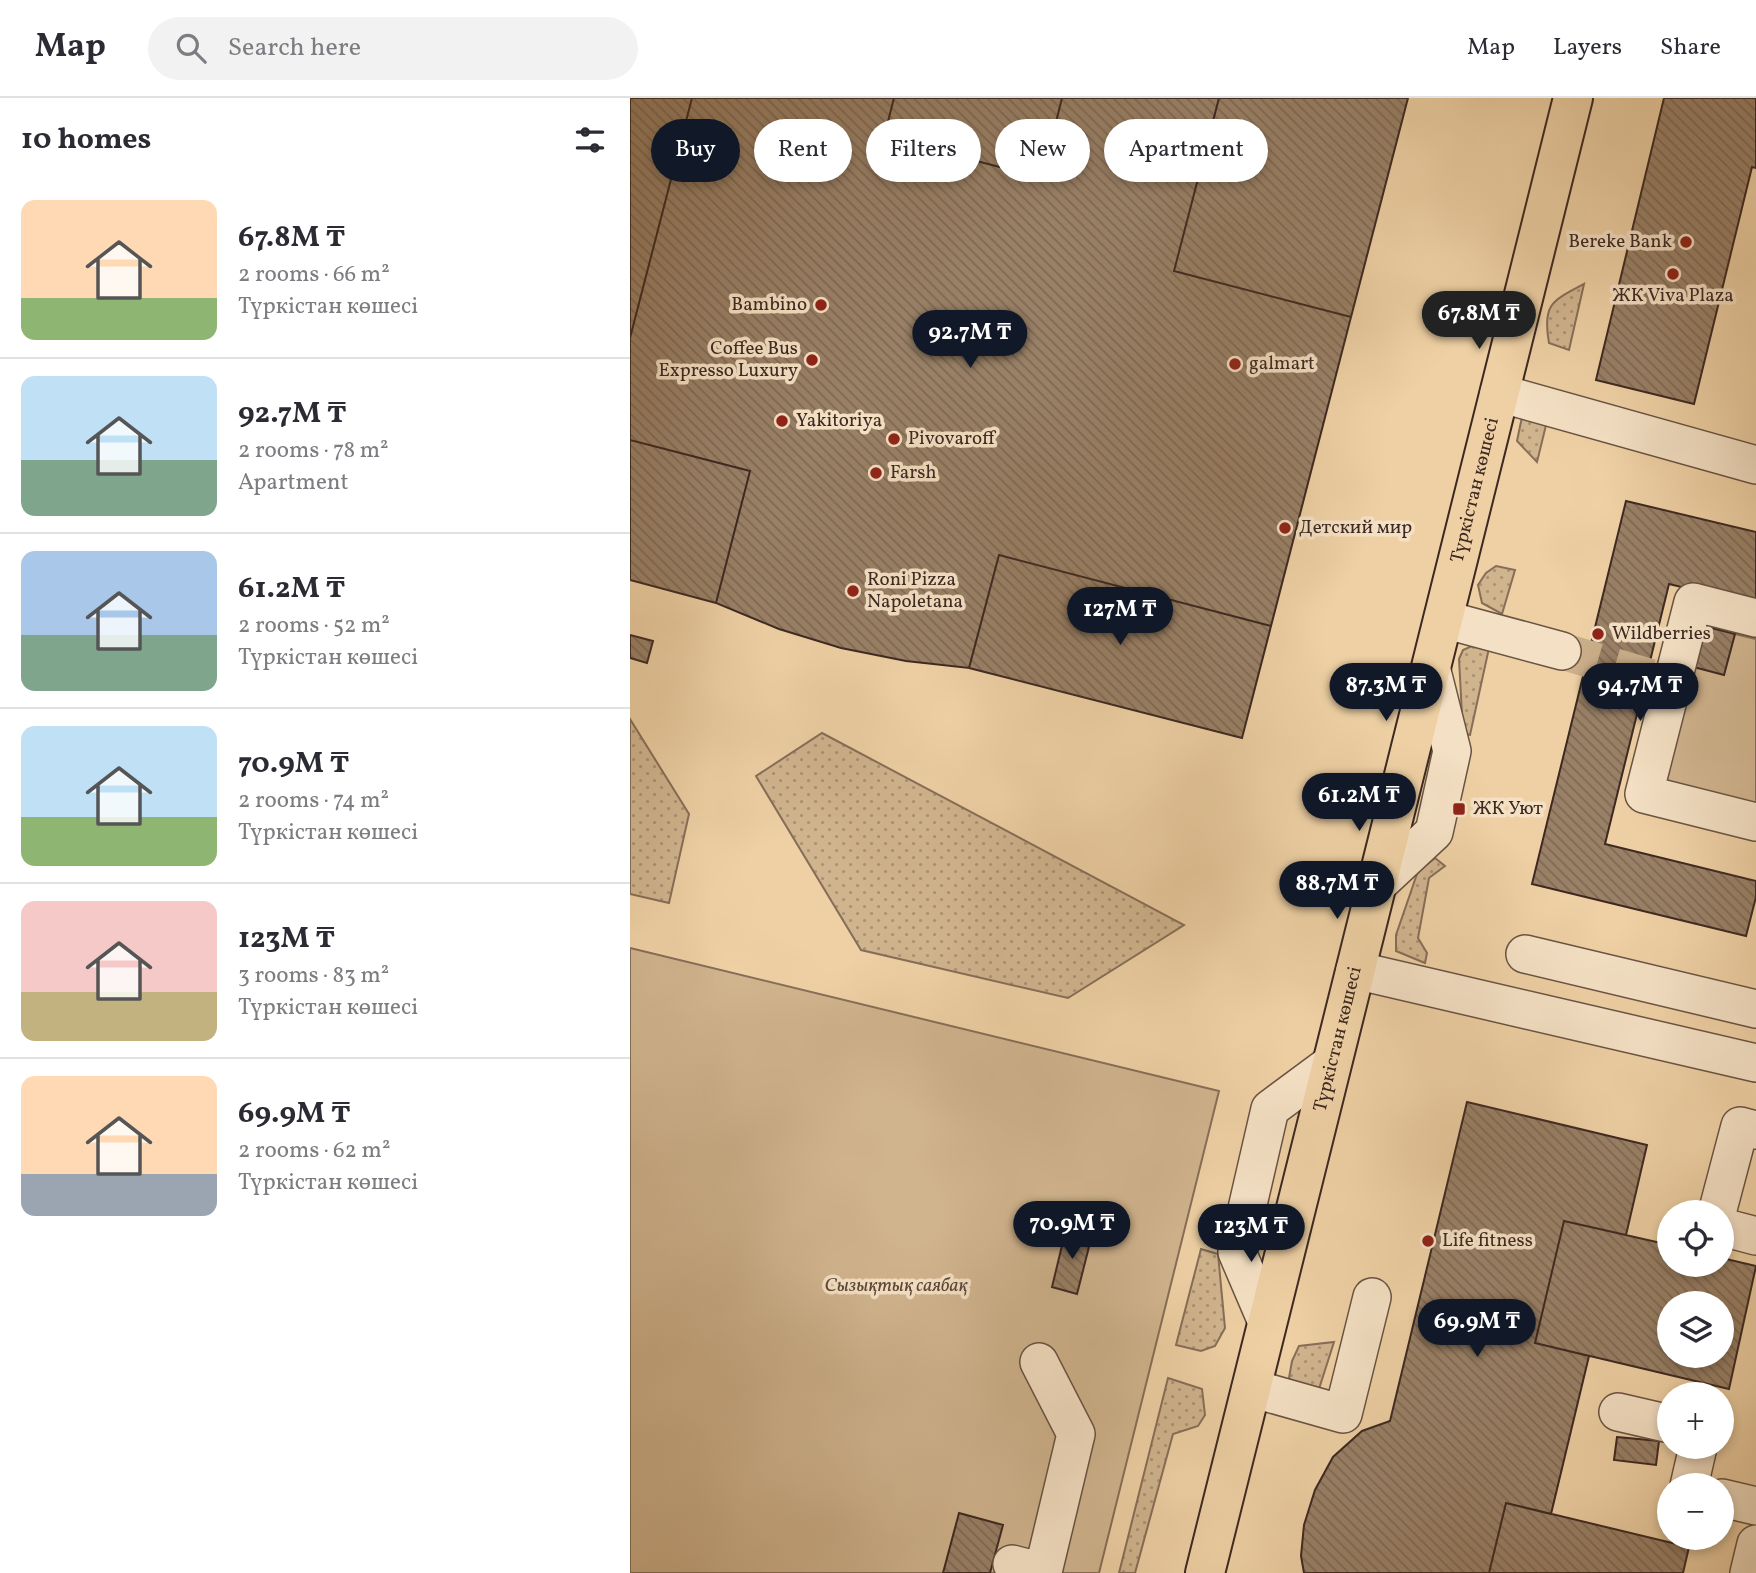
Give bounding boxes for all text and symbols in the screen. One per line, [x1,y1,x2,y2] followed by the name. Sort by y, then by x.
[148,17,638,80] search box
[35,25,106,71] text: Map
[172,29,210,67] icon: search
[228,30,361,66] text: Search here
[1467,31,1515,65] text: Map
[1553,31,1622,65] text: Layers
[1660,31,1721,65] text: Share
[21,119,151,161] text: 10 homes
[651,119,740,182] chip: Buy
[754,119,852,182] chip: Rent
[866,119,981,182] chip: Filters
[995,119,1090,182] chip: New
[1104,119,1268,182] chip: Apartment
[571,121,609,159] icon: filters
[238,217,345,259] text: 67.8M ₸
[77,228,161,312] icon: home
[1568,229,1672,255] place label: Bereke Bank
[1678,234,1694,250] marker: Bereke Bank
[238,259,390,291] text: 2 rooms · 66 m²
[1665,266,1681,282] marker: ЖК Viva Plaza
[1612,283,1734,309] place label: ЖК Viva Plaza
[238,291,418,323] text: Түркістан көшесі
[731,292,807,318] place label: Bambino
[1414,292,1544,351] pin: 67.8M ₸
[813,297,829,313] marker: Bambino
[1438,298,1520,330] text: 67.8M ₸
[905,310,1035,370] pin: 92.7M ₸
[928,317,1012,349] text: 92.7M ₸
[658,336,798,384] place label: Coffee Bus Expresso Luxury
[1249,351,1315,377] place label: galmart
[804,352,820,368] marker: Coffee Bus Expresso Luxury
[1227,356,1243,372] marker: galmart
[238,393,347,435] text: 92.7M ₸
[77,404,161,488] icon: home
[796,408,882,434] place label: Yakitoriya
[774,413,790,429] marker: Yakitoriya
[1445,415,1506,566] street label: Түркістан көшесі
[908,426,997,452] place label: Pivovaroff
[886,431,902,447] marker: Pivovaroff
[238,435,389,467] text: 2 rooms · 78 m²
[890,460,937,486] place label: Farsh
[868,465,884,481] marker: Farsh
[238,467,349,499] text: Apartment
[1299,515,1412,541] place label: Детский мир
[1277,520,1293,536] marker: Детский мир
[867,567,963,615] place label: Roni Pizza Napoletana
[238,568,345,610] text: 61.2M ₸
[77,579,161,663] icon: home
[845,583,861,599] marker: Roni Pizza Napoletana
[1063,588,1177,647] pin: 127M ₸
[1083,594,1157,626] text: 127M ₸
[238,610,390,642] text: 2 rooms · 52 m²
[1612,621,1711,647] place label: Wildberries
[1590,626,1606,642] marker: Wildberries
[238,642,418,674] text: Түркістан көшесі
[1321,664,1451,723] pin: 87.3M ₸
[1575,664,1705,723] pin: 94.7M ₸
[1346,670,1426,702] text: 87.3M ₸
[1598,670,1682,702] text: 94.7M ₸
[238,743,350,785] text: 70.9M ₸
[77,754,161,838] icon: home
[1294,774,1424,833] pin: 61.2M ₸
[1318,780,1400,812] text: 61.2M ₸
[238,785,389,817] text: 2 rooms · 74 m²
[1473,796,1543,822] place label: ЖК Уют
[1451,801,1467,817] marker: ЖК Уют
[238,817,418,849] text: Түркістан көшесі
[1272,862,1402,921] pin: 88.7M ₸
[1295,868,1379,900] text: 88.7M ₸
[238,918,335,960] text: 123M ₸
[77,929,161,1013] icon: home
[238,960,389,992] text: 3 rooms · 83 m²
[1307,964,1369,1115] street label: Түркістан көшесі
[238,992,418,1024] text: Түркістан көшесі
[238,1093,351,1135] text: 69.9M ₸
[77,1104,161,1188] icon: home
[238,1135,390,1167] text: 2 rooms · 62 m²
[238,1167,418,1199] text: Түркістан көшесі
[1657,1200,1734,1550] map controls
[1657,1200,1734,1277] button: locate
[1007,1202,1137,1261] pin: 70.9M ₸
[1194,1204,1308,1264] pin: 123M ₸
[1029,1208,1115,1240] text: 70.9M ₸
[1214,1211,1288,1243] text: 123M ₸
[1442,1228,1533,1254] place label: Life fitness
[1420,1233,1436,1249] marker: Life fitness
[825,1273,968,1299] park label: Сызықтық саябақ
[1657,1291,1734,1368] button: layers
[1412,1300,1542,1359] pin: 69.9M ₸
[1434,1306,1520,1338] text: 69.9M ₸
[1657,1382,1734,1459] button: +
[1657,1473,1734,1550] button: −

